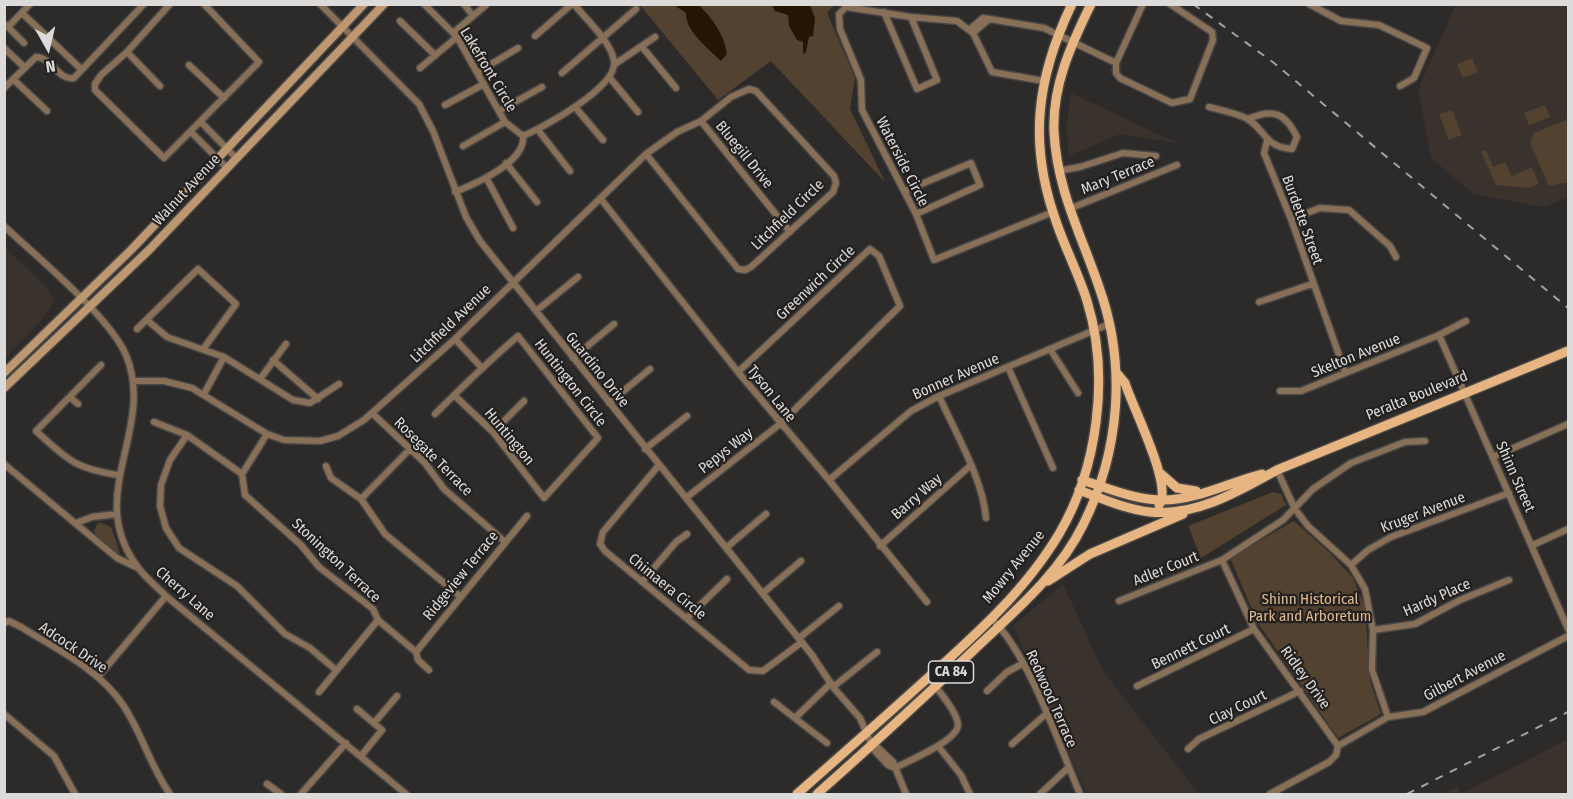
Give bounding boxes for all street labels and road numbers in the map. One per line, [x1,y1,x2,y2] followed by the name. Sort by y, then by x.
[456,24,520,116] street label: Lakefront Circle
[872,114,932,210] street label: Waterside Circle
[711,118,777,192] street label: Bluegill Drive
[149,151,225,229] street label: Walnut Avenue
[1079,153,1157,199] street label: Mary Terrace
[1278,173,1326,267] street label: Burdette Street
[748,176,828,254] street label: Litchfield Circle
[773,242,859,324] street label: Greenwich Circle
[407,281,495,367] street label: Litchfield Avenue
[561,329,633,411] street label: Guardino Drive
[1309,330,1403,382] street label: Skelton Avenue
[530,336,610,430] street label: Huntington Circle
[910,350,1002,404] street label: Bonner Avenue
[743,362,799,426] street label: Tyson Lane
[1363,367,1471,425] street label: Peralta Boulevard
[480,405,538,469] street label: Huntington
[390,414,476,500] street label: Rosegate Terrace
[695,424,757,478] street label: Pepys Way
[1491,439,1539,515] street label: Shinn Street
[888,470,946,524] street label: Barry Way
[1378,489,1468,537] street label: Kruger Avenue
[288,515,384,607] street label: Stonington Terrace
[979,527,1049,607] street label: Mowry Avenue
[419,528,503,624] street label: Ridgeview Terrace
[1131,548,1201,590] street label: Adler Court
[624,550,710,624] street label: Chimaera Circle
[152,563,218,625] street label: Cherry Lane
[1400,575,1474,621] street label: Hardy Place
[35,619,111,677] street label: Adcock Drive
[1149,620,1233,674] street label: Bennett Court
[1276,643,1334,713] street label: Ridley Drive
[1021,647,1081,751] street label: Redwood Terrace
[1421,647,1509,705] street label: Gilbert Avenue
[928,661,974,683] road number: CA 84
[1206,686,1270,730] street label: Clay Court

